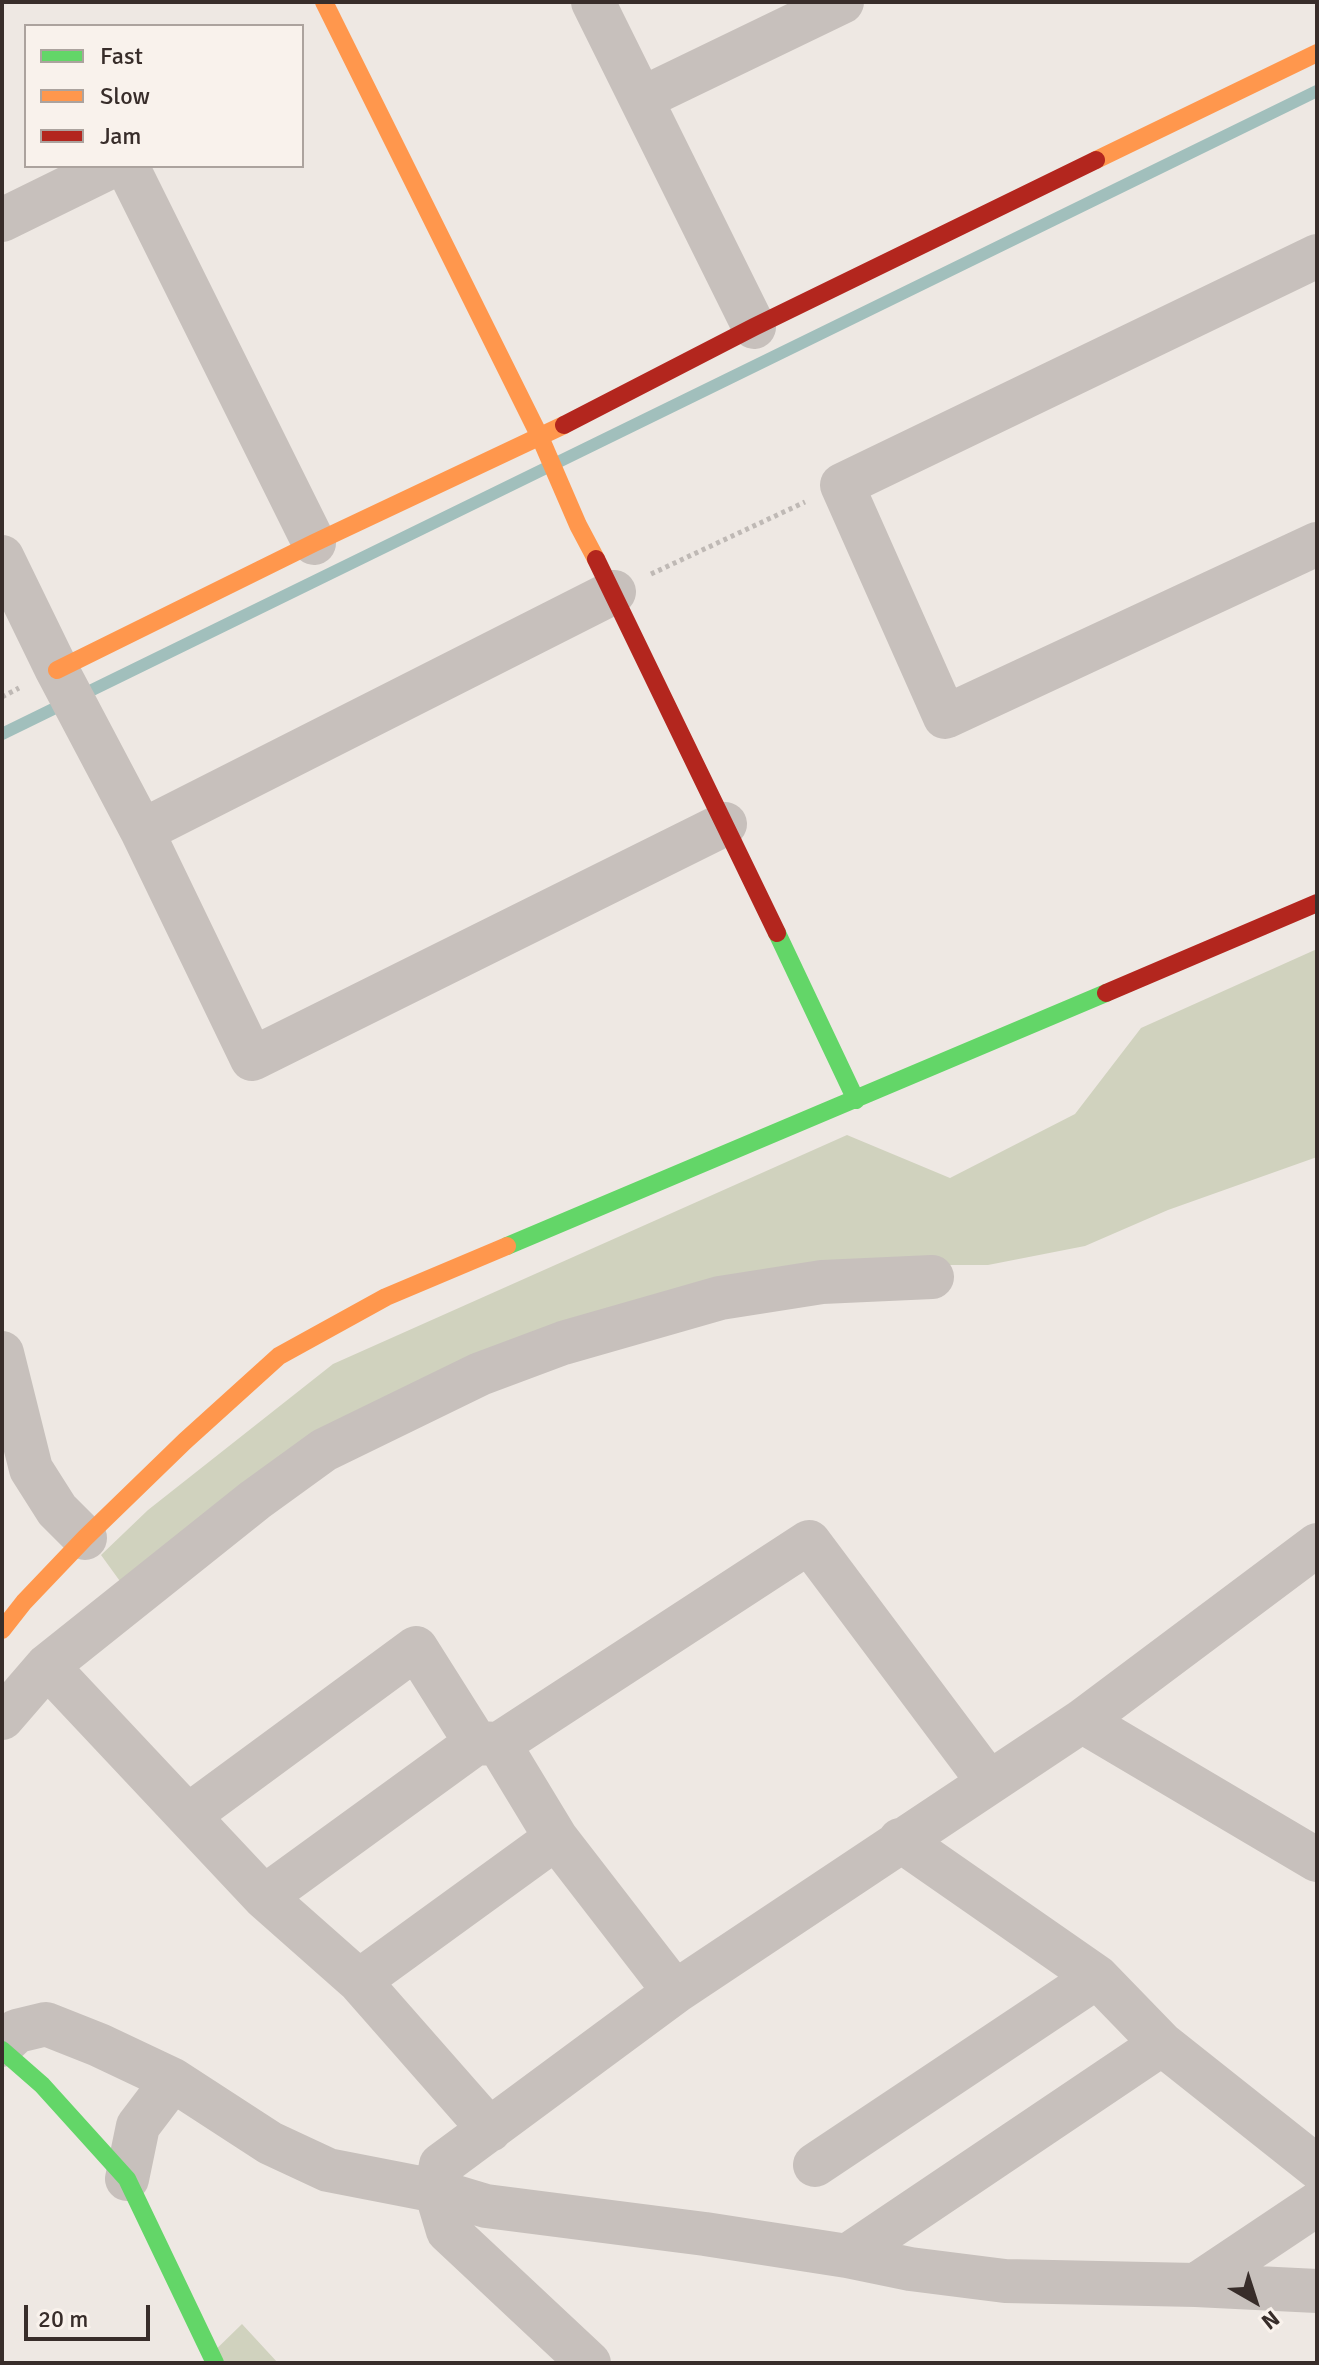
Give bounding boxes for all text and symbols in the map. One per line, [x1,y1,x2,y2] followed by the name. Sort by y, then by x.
[24,24,304,168] legend
[100,41,143,71] text: Fast
[100,81,150,111] text: Slow
[100,121,141,151] text: Jam
[1215,2261,1295,2341] north arrow
[28,2289,154,2339] scale bar
[38,2304,88,2334] text: 20 m
[1256,2305,1285,2335] text: N

